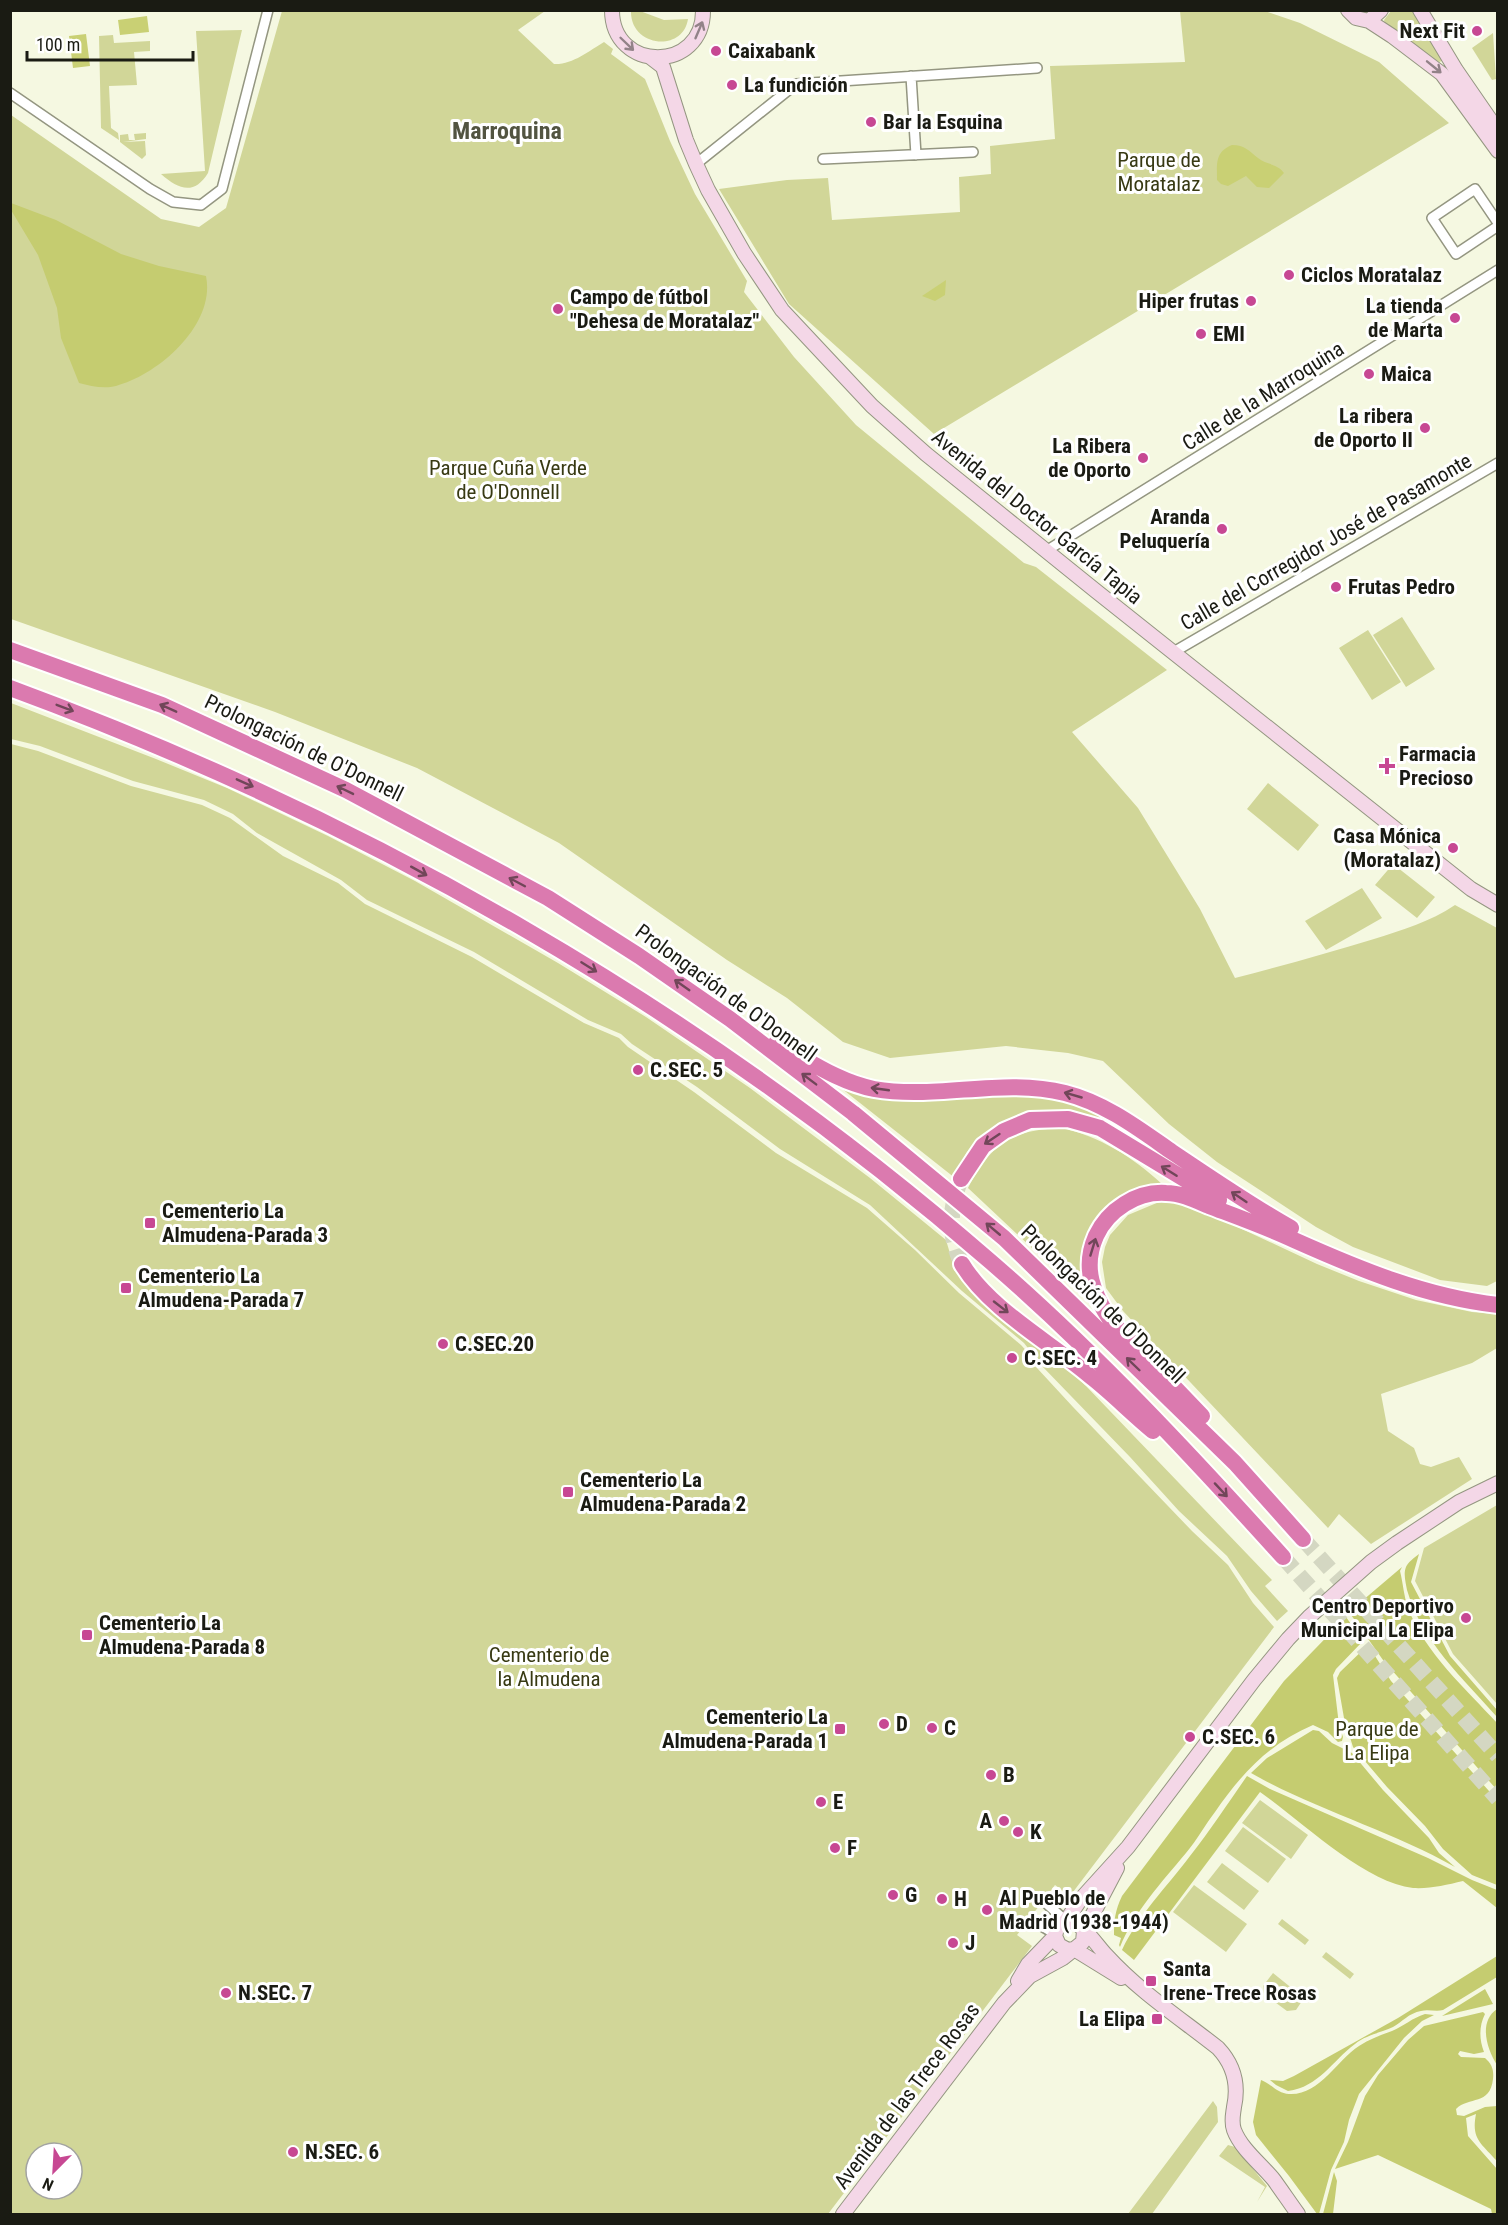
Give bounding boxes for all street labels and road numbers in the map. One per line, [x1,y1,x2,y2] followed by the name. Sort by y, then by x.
[1178,337,1348,455] street label: Calle de la Marroquina
[927,425,1147,609] street label: Avenida del Doctor García Tapia
[1176,448,1476,635] street label: Calle del Corregidor José de Pasamonte
[201,689,407,807] street label: Prolongación de O'Donnell
[631,919,821,1067] street label: Prolongación de O'Donnell
[1016,1220,1190,1388] street label: Prolongación de O'Donnell
[829,1999,985,2193] street label: Avenida de las Trece Rosas

